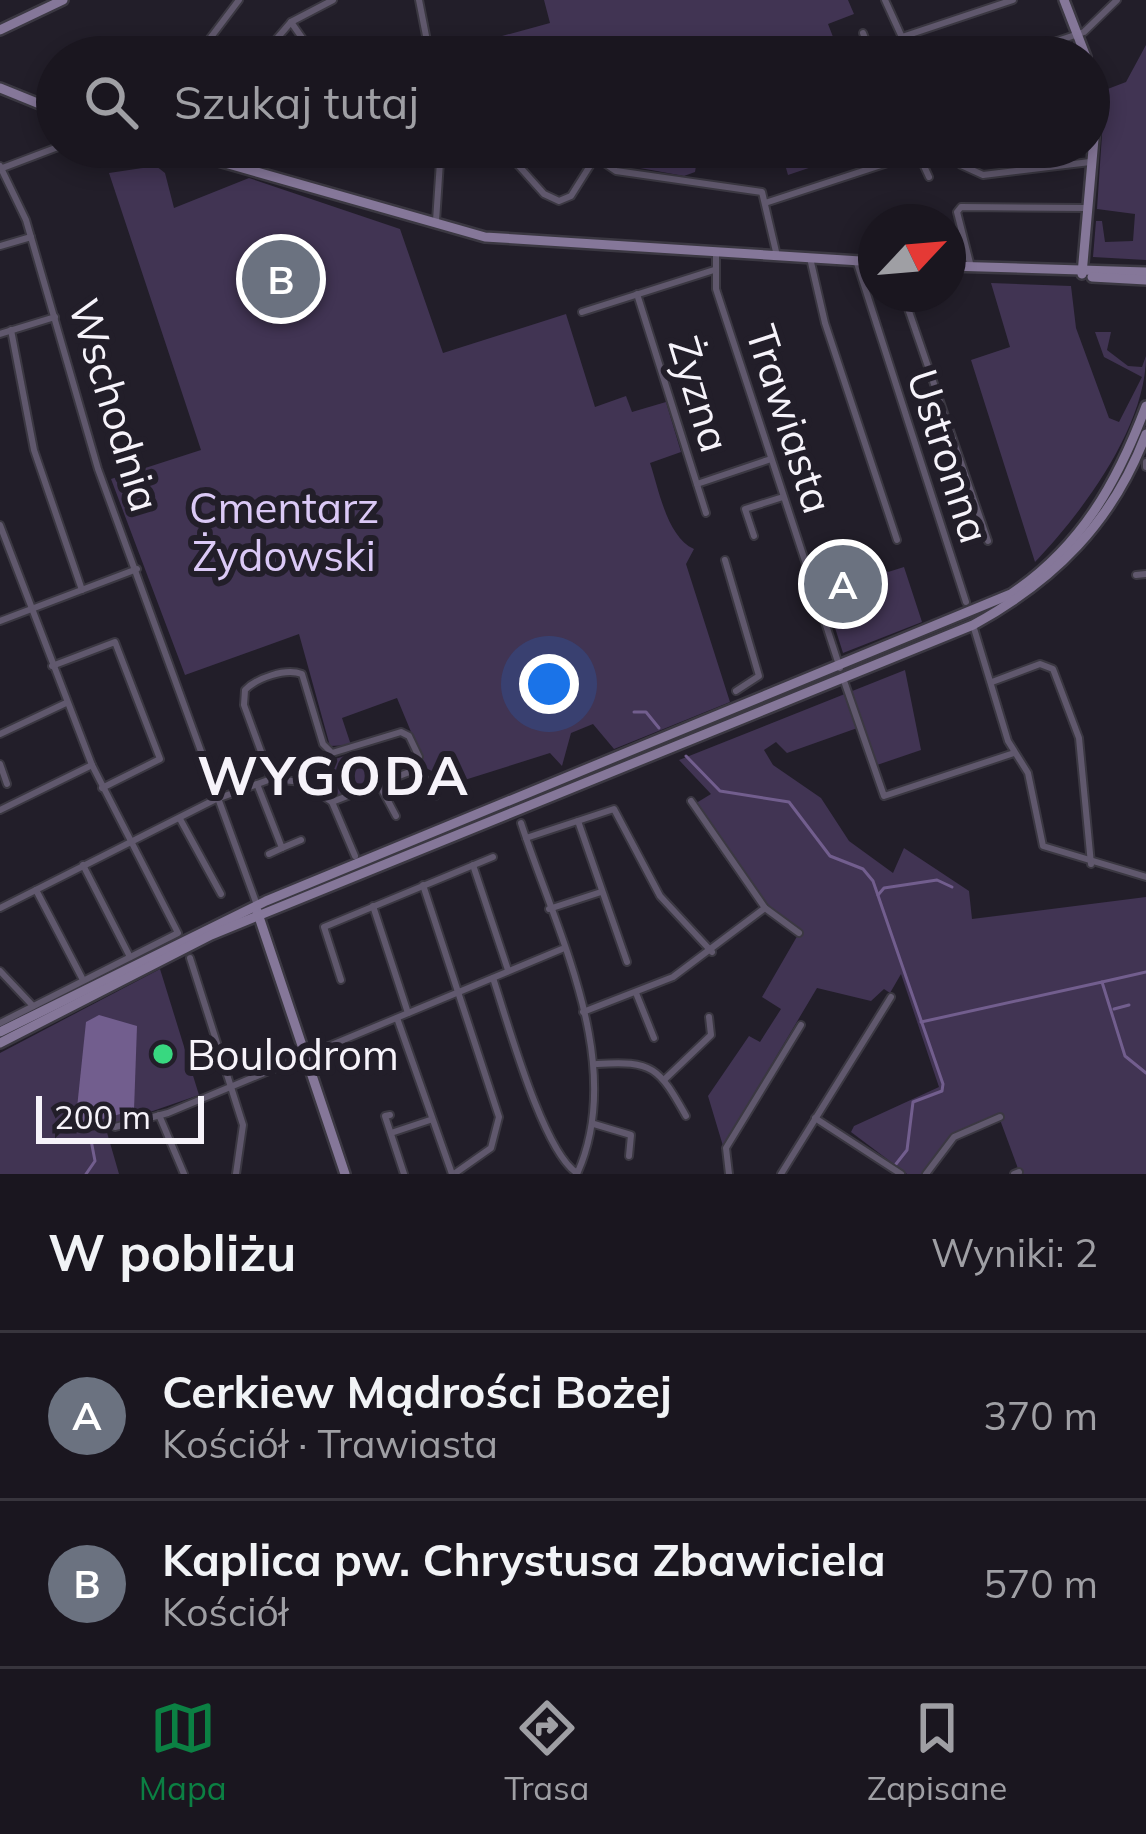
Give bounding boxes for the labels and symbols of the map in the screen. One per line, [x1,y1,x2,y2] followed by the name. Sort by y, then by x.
[858,204,966,312] north arrow
[242,234,320,324] pin: B
[58,292,172,518] street label: Wschodnia
[735,318,845,520] street label: Trawiasta
[657,330,743,458] street label: Żyzna
[896,363,1002,549] street label: Ustronna
[189,481,379,582] park label: Cmentarz Żydowski
[804,539,882,629] pin: A
[519,654,579,714] your location
[197,741,471,809] district label: WYGODA
[187,1028,399,1081] place label: Boulodrom
[150,1041,176,1067] marker: Boulodrom
[36,1090,204,1143] scale bar

